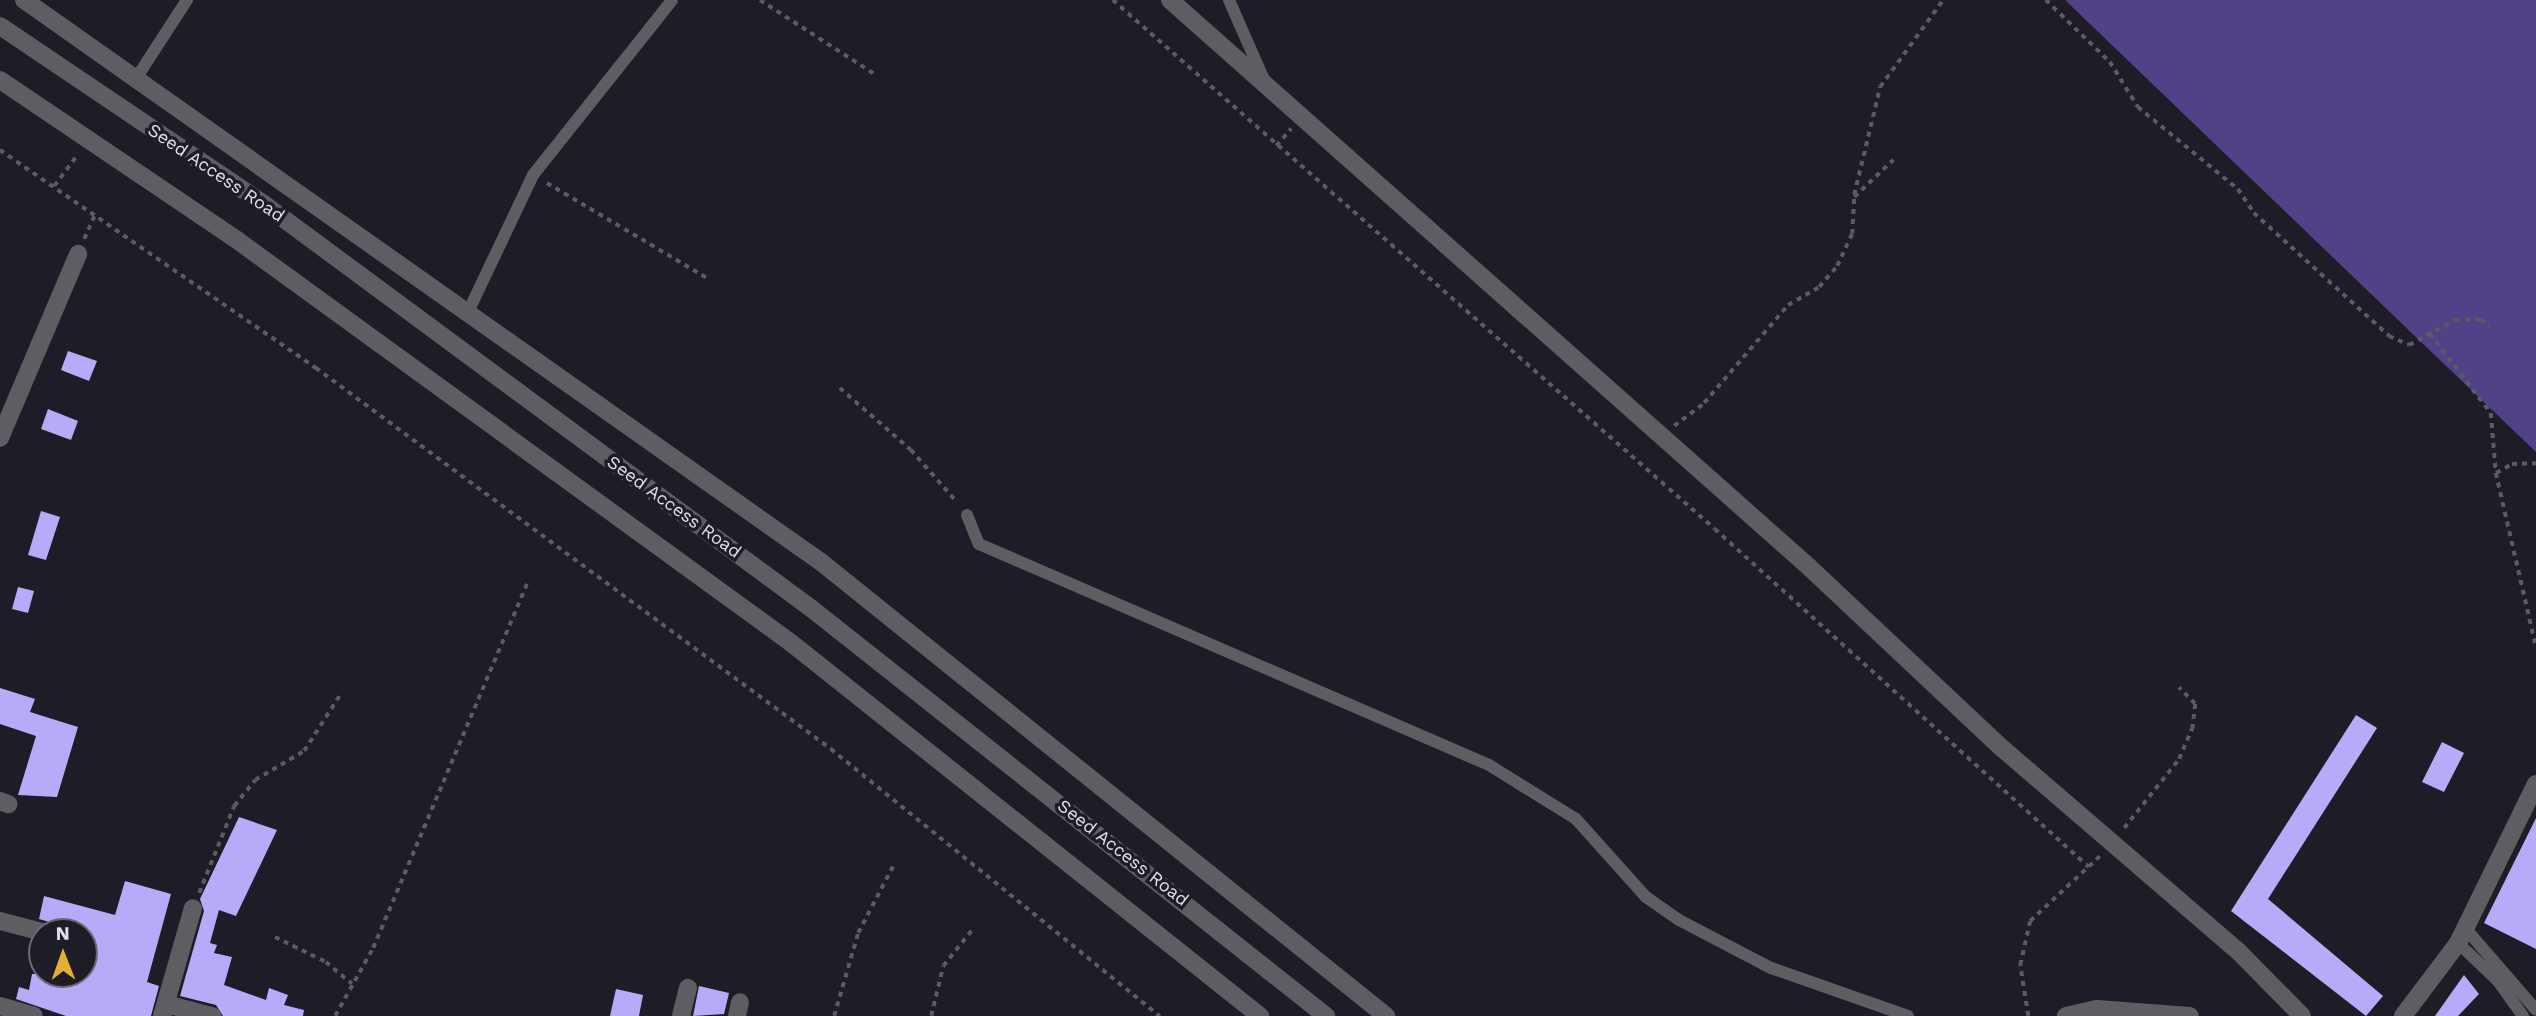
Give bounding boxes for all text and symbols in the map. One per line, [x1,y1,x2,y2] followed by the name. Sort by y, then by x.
[143,119,289,227] street label: Seed Access Road
[603,451,745,563] street label: Seed Access Road
[1053,795,1193,911] street label: Seed Access Road
[28,918,98,988] north arrow
[55,922,70,945] text: N

